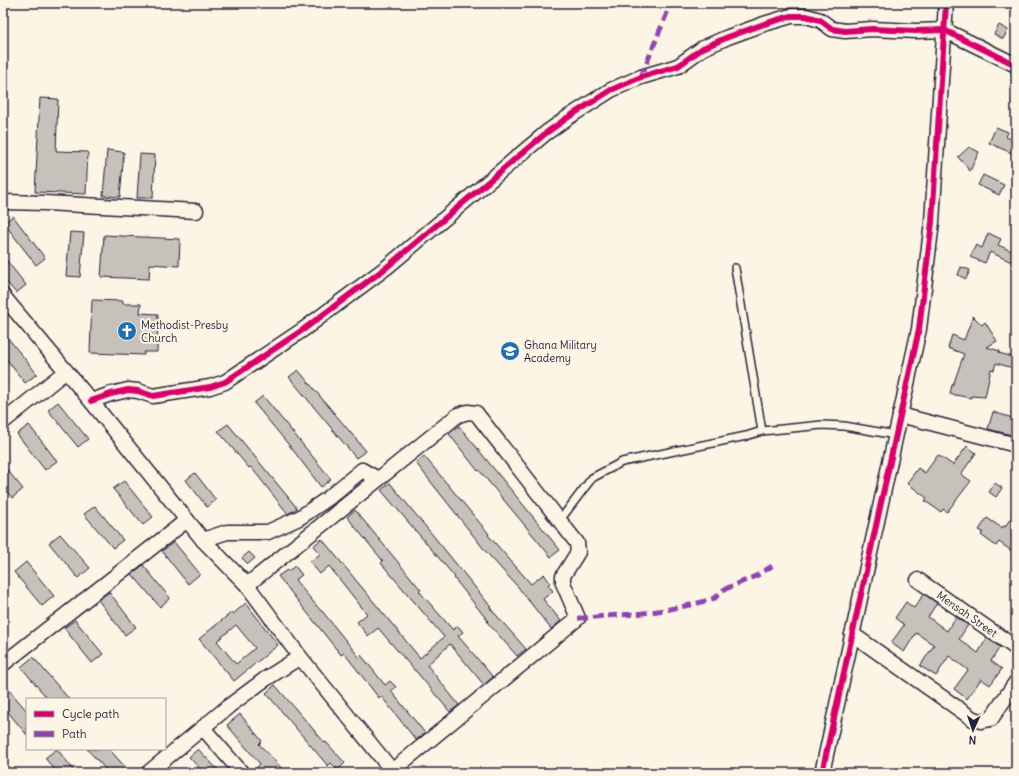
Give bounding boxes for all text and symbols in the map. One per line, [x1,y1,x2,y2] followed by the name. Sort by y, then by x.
[141,318,228,345] place label: Methodist-Presby Church
[116,320,138,342] church icon: Methodist-Presby Church
[524,338,597,365] place label: Ghana Military Academy
[499,340,521,362] school or university icon: Ghana Military Academy
[934,588,1000,640] street label: Mensah Street
[26,698,166,750] legend
[62,706,119,721] text: Cycle path
[953,710,993,750] north arrow
[62,726,87,741] text: Path
[968,733,977,747] text: N

